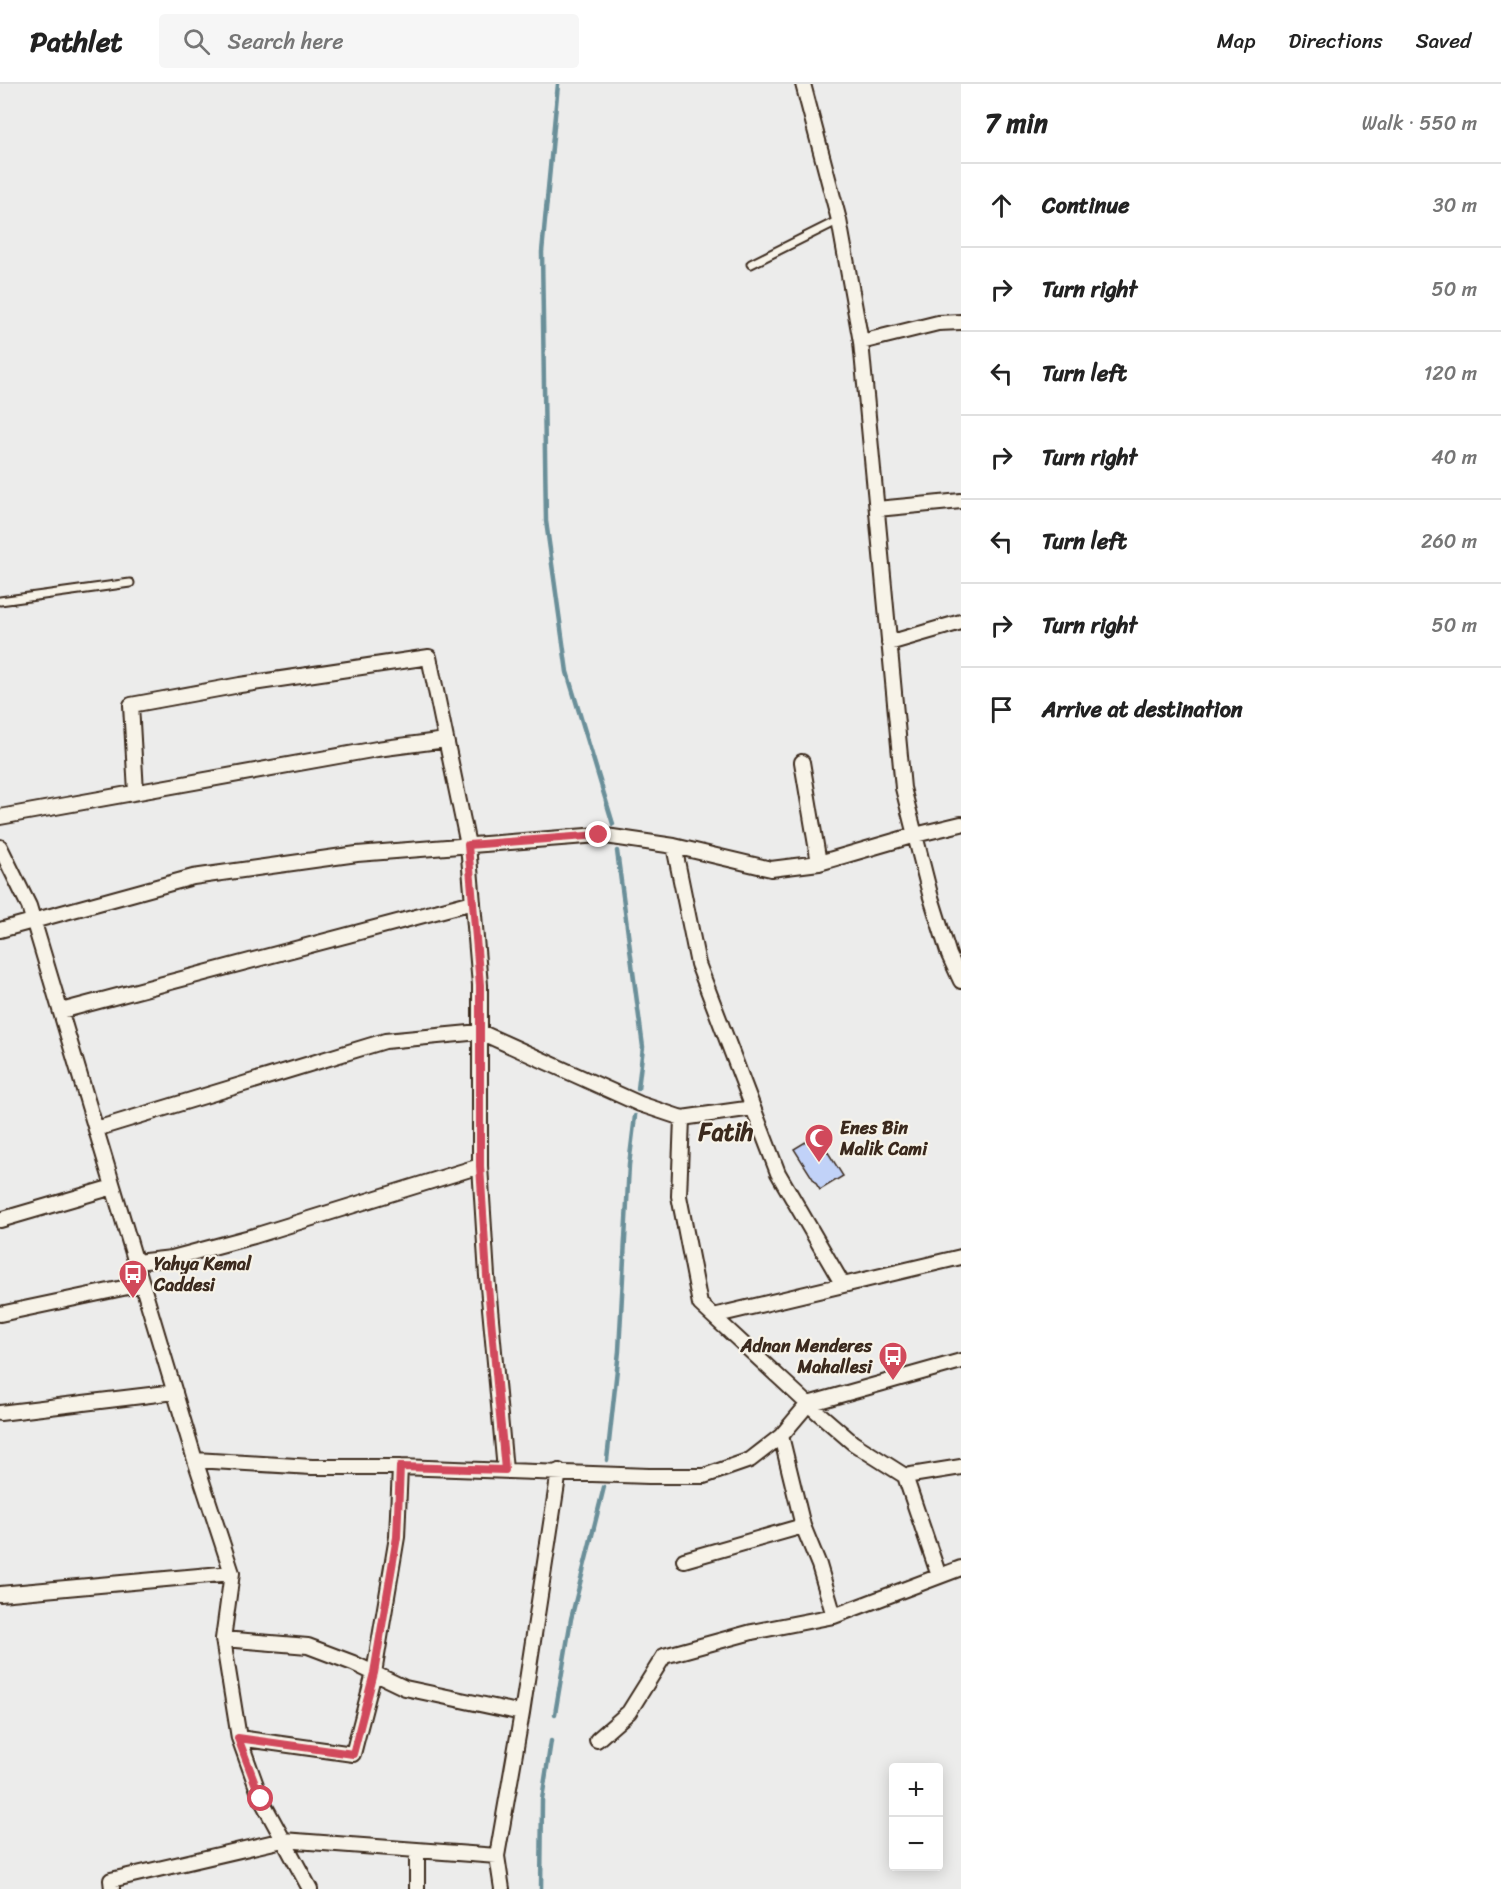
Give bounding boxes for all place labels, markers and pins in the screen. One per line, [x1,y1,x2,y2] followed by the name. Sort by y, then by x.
[839,1112,928,1165] place label: Enes Bin Malik Cami
[803,1122,835,1164] mosque icon: Enes Bin Malik Cami
[153,1248,252,1301] place label: Yahya Kemal Caddesi
[117,1258,149,1300] bus stop icon: Yahya Kemal Caddesi
[740,1330,873,1383] place label: Adnan Menderes Mahallesi
[877,1340,909,1382] bus stop icon: Adnan Menderes Mahallesi

